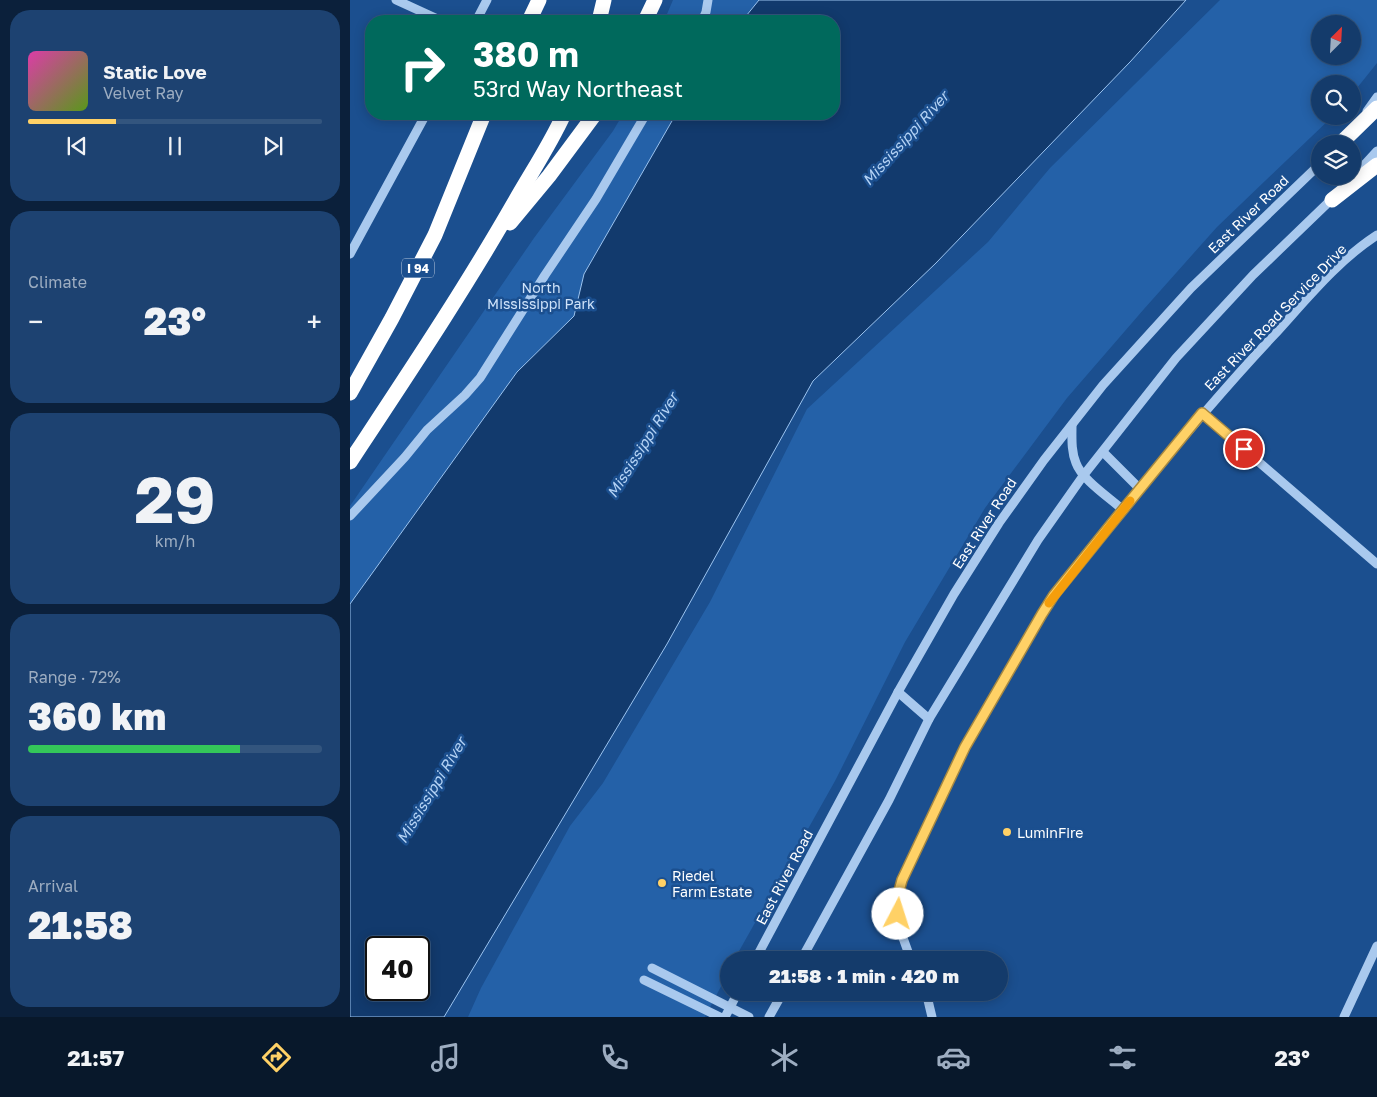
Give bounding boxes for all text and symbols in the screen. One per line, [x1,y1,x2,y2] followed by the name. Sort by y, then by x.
[1311,15,1361,65] north arrow
[1311,15,1361,185] map controls
[473,33,579,75] text: 380 m
[390,35,455,100] icon: right
[103,60,207,83] text: Static Love
[473,75,683,102] text: 53rd Way Northeast
[1311,75,1361,125] button: search
[103,83,184,103] text: Velvet Ray
[858,86,953,189] water label: Mississippi River
[63,132,91,160] icon: previous
[161,132,189,160] icon: pause
[259,132,287,160] icon: next
[1311,135,1361,185] button: layers
[1204,171,1292,257] street label: East River Road
[1200,240,1350,394] street label: East River Road Service Drive
[402,258,434,278] road number: I 94
[28,272,87,292] text: Climate
[487,279,595,312] park label: North Mississippi Park
[144,298,206,343] text: 23°
[28,305,43,338] text: −
[307,305,322,338] text: +
[603,388,683,501] water label: Mississippi River
[1223,428,1265,470] pin
[1230,435,1258,463] icon: arrive
[135,459,215,537] text: 29
[948,474,1020,572] street label: East River Road
[155,531,195,551] text: km/h
[28,667,121,687] text: Range · 72%
[28,693,166,738] text: 360 km
[392,732,471,846] water label: Mississippi River
[1017,824,1083,841] place label: LuminFire
[1001,826,1013,838] marker: LuminFire
[752,827,816,927] street label: East River Road
[672,867,752,900] place label: Riedel Farm Estate
[28,876,78,896] text: Arrival
[656,877,668,889] marker: Riedel Farm Estate
[871,887,923,939] position arrow
[28,902,133,947] text: 21:58
[365,936,430,1001] speed limit sign: 40
[769,964,959,987] text: 21:58 · 1 min · 420 m
[259,1040,294,1075] icon: directions
[428,1040,463,1075] icon: music
[597,1040,632,1075] icon: phone
[767,1040,802,1075] icon: climate
[936,1040,971,1075] icon: car
[1105,1040,1140,1075] icon: filters
[67,1044,124,1071] text: 21:57
[1274,1044,1310,1071] text: 23°

